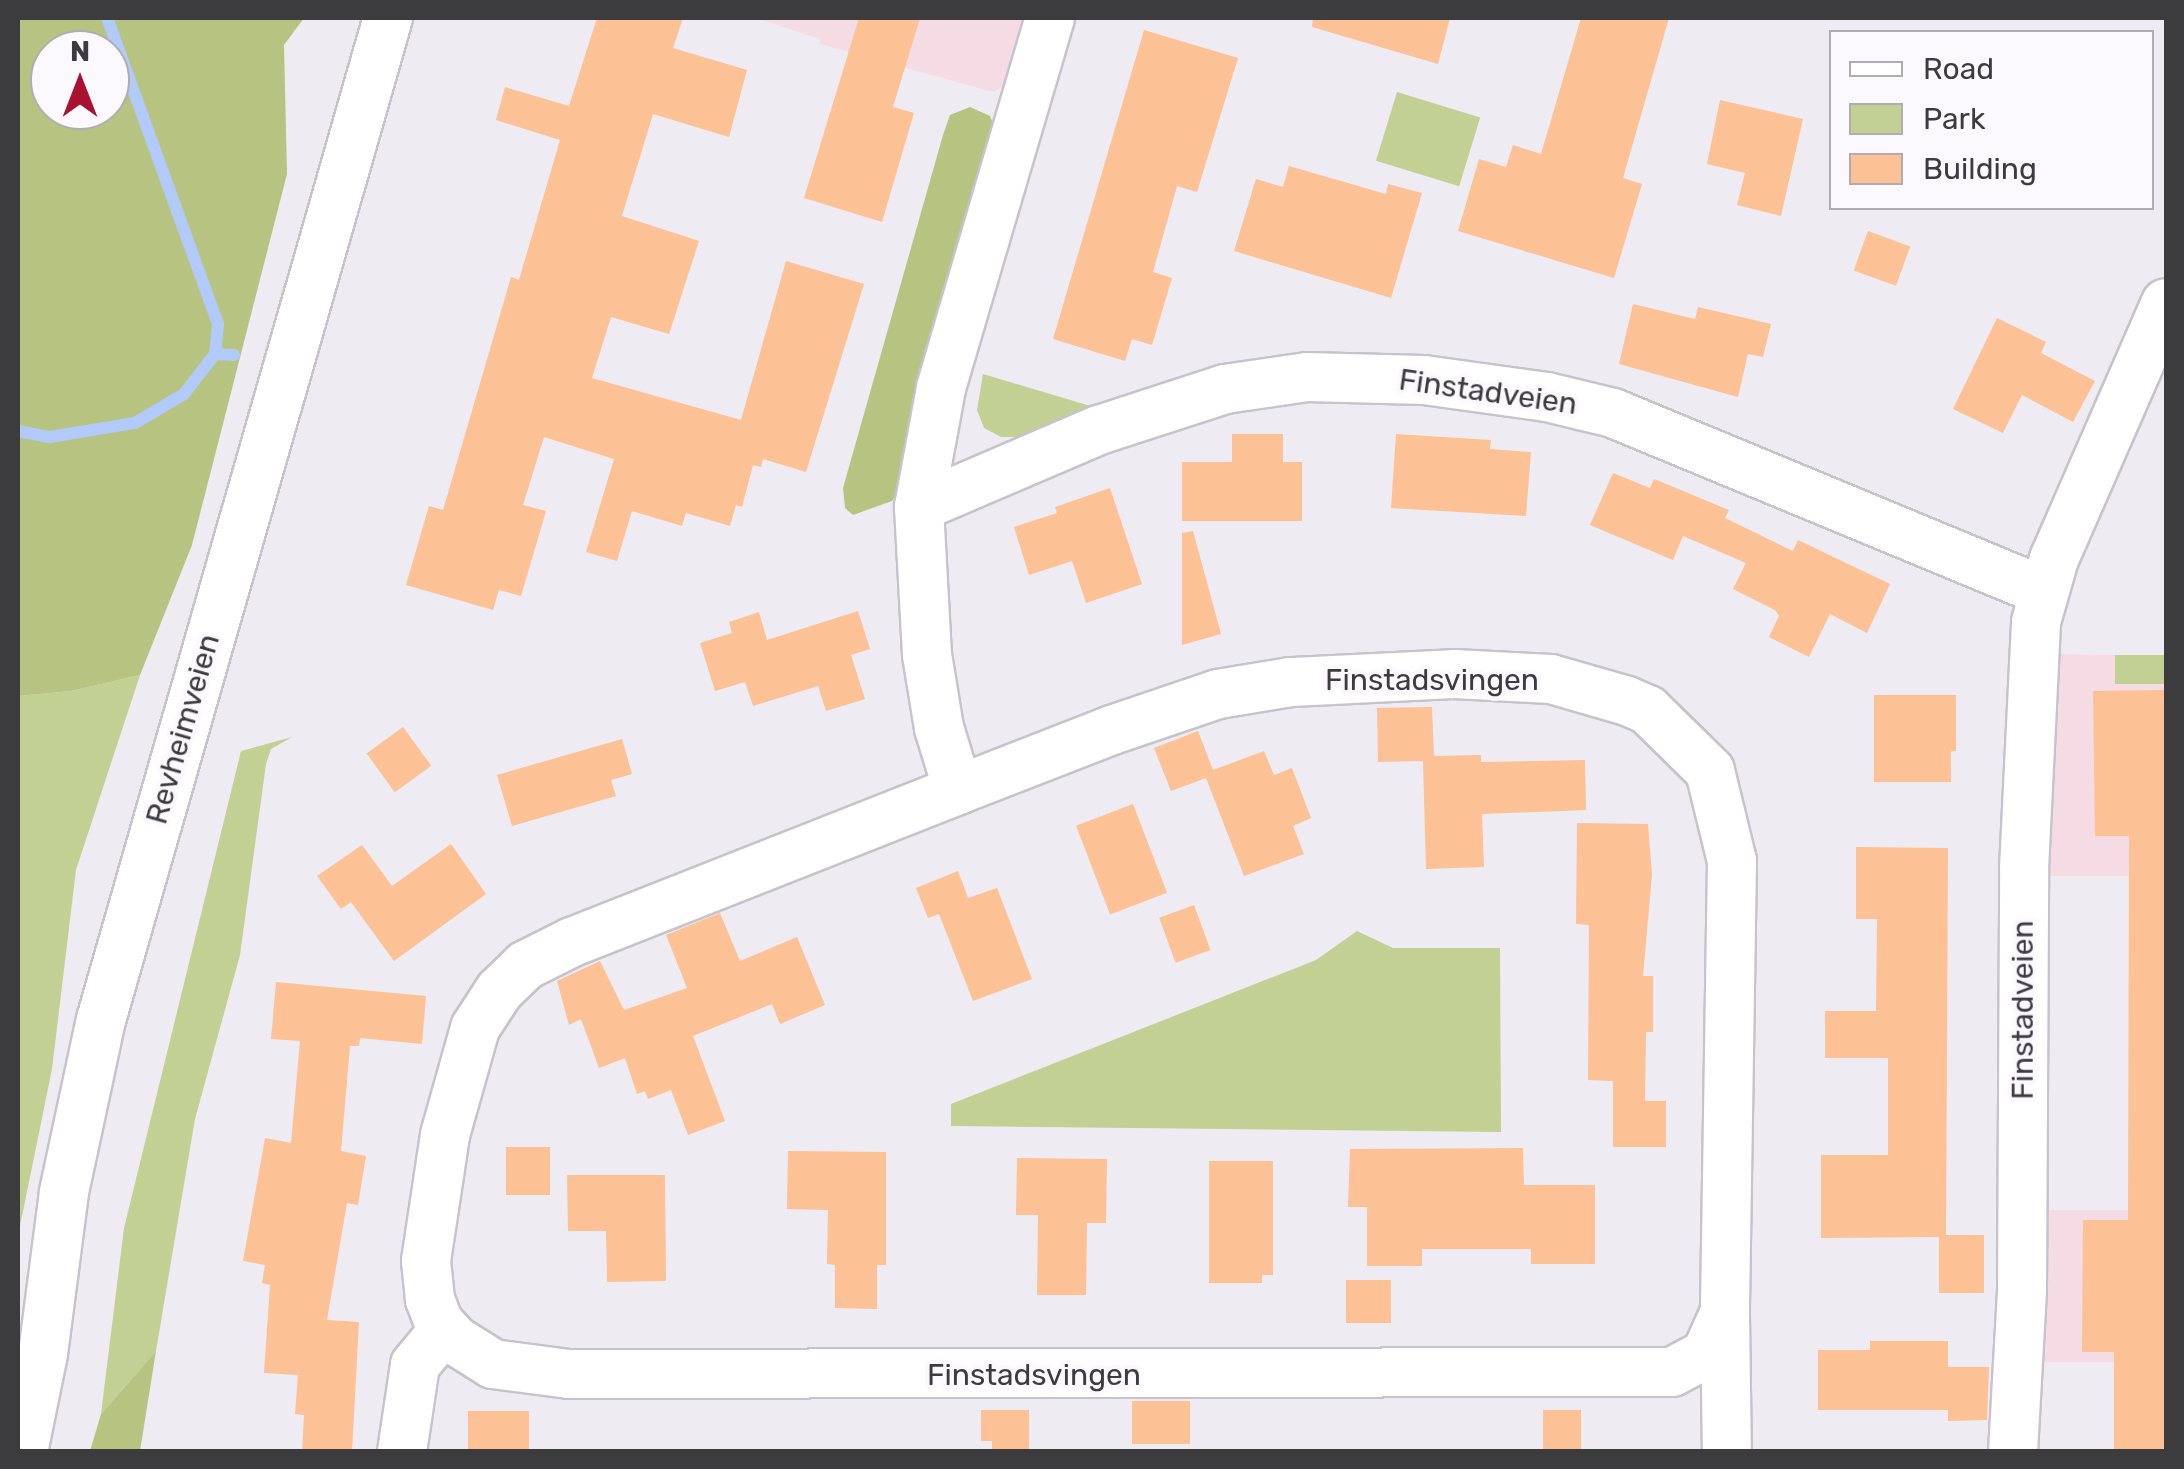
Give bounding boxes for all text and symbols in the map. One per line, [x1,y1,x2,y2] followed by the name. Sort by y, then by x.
[30,30,130,130] north arrow
[1829,30,2154,210] legend
[70,35,90,68] text: N
[1923,51,1994,87] text: Road
[1923,101,1985,137] text: Park
[1923,151,2037,187] text: Building
[1397,362,1579,422] street label: Finstadveien
[139,630,227,828] street label: Revheimveien
[1325,662,1539,698] street label: Finstadsvingen
[2005,920,2041,1100] street label: Finstadveien
[927,1357,1141,1393] street label: Finstadsvingen

